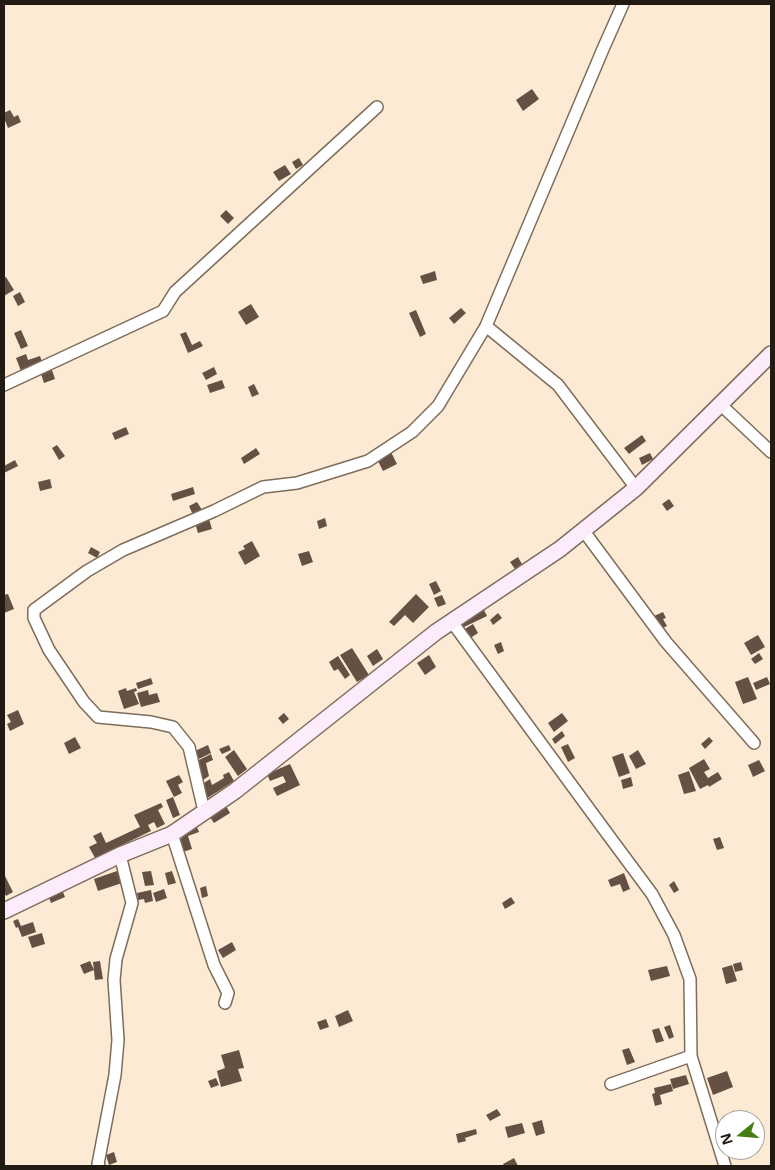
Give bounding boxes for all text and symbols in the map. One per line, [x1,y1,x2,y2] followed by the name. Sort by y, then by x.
[715,1110,765,1160] north arrow
[715,1131,737,1147] text: N

